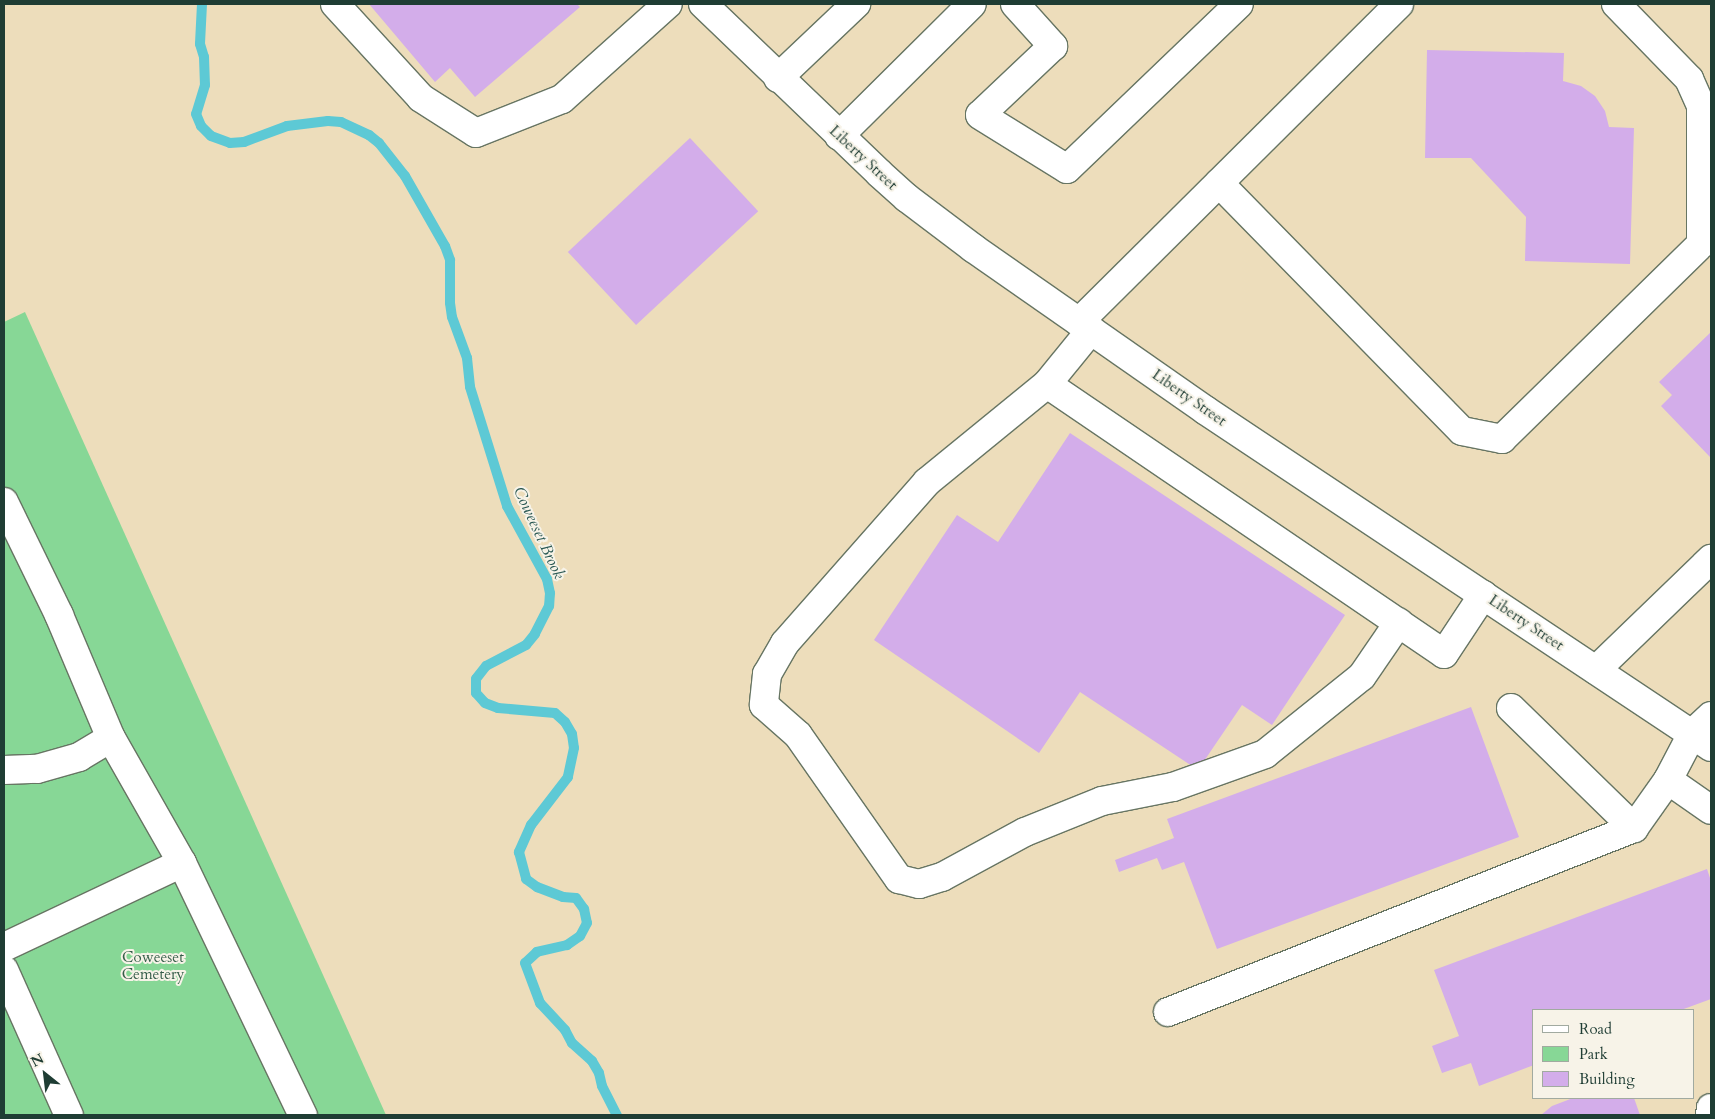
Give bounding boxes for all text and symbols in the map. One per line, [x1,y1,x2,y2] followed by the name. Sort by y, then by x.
[825,122,901,194] street label: Liberty Street
[1148,366,1230,430] street label: Liberty Street
[509,484,569,582] water label: Coweeset Brook
[1485,591,1567,655] street label: Liberty Street
[122,948,184,983] park label: Coweeset Cemetery
[1532,1009,1695,1099] legend
[1579,1019,1612,1039] text: Road
[1579,1044,1608,1064] text: Park
[20,1049,70,1099] north arrow
[28,1049,47,1072] text: N
[1579,1069,1635,1089] text: Building

